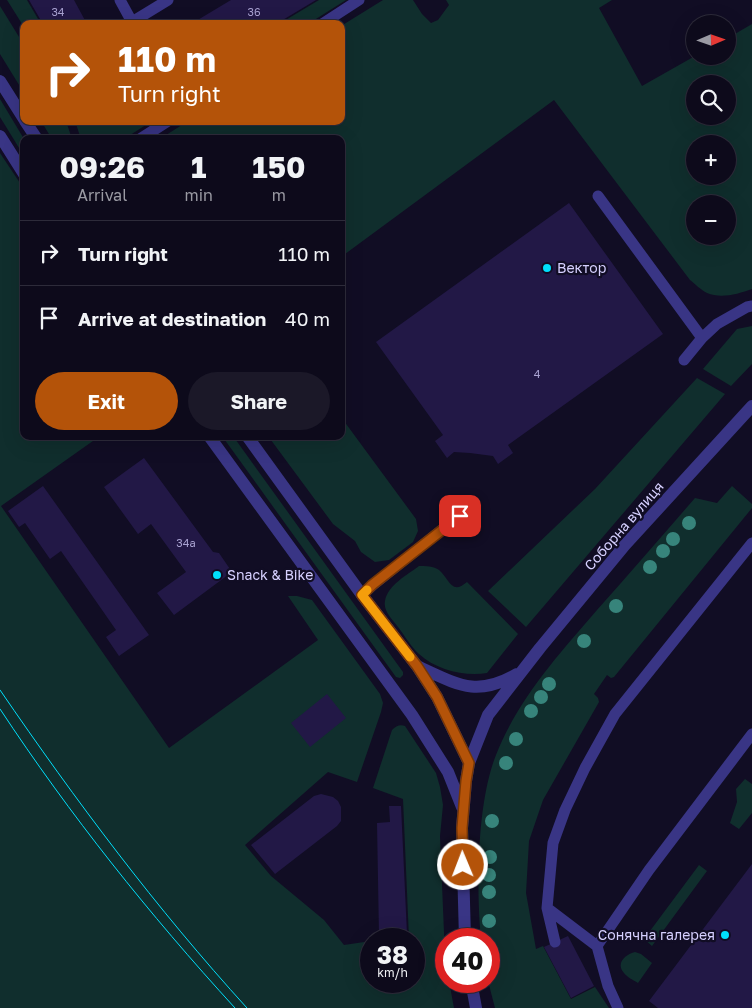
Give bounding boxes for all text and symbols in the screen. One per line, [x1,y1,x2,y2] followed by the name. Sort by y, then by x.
[51,5,65,18] house number: 34
[247,5,261,18] house number: 36
[686,15,736,65] north arrow
[686,15,736,245] map controls
[118,38,216,80] text: 110 m
[35,40,100,105] icon: right
[686,75,736,125] button: search
[118,80,221,107] text: Turn right
[686,135,736,185] button: +
[59,149,145,185] text: 09:26
[191,149,206,185] text: 1
[252,149,306,185] text: 150
[77,185,127,205] text: Arrival
[184,185,213,205] text: min
[272,185,286,205] text: m
[686,195,736,245] button: −
[35,239,63,267] icon: right
[78,242,168,265] text: Turn right
[278,242,330,265] text: 110 m
[557,259,606,276] place label: Вектор
[541,262,553,274] marker: Вектор
[35,304,63,332] icon: arrive
[78,307,266,330] text: Arrive at destination
[285,307,330,330] text: 40 m
[534,367,541,380] house number: 4
[35,372,178,430] button: Exit
[188,372,330,430] button: Share
[580,478,667,573] street label: Соборна вулиця
[439,495,481,537] pin
[446,502,474,530] icon: arrive
[176,536,196,549] house number: 34а
[227,566,313,583] place label: Snack & Bike
[211,569,223,581] marker: Snack & Bike
[436,838,488,890] position arrow
[598,926,715,943] place label: Сонячна галерея
[435,928,500,993] speed limit sign: 40
[719,929,731,941] marker: Сонячна галерея
[377,939,408,970] text: 38
[377,965,408,980] text: km/h

